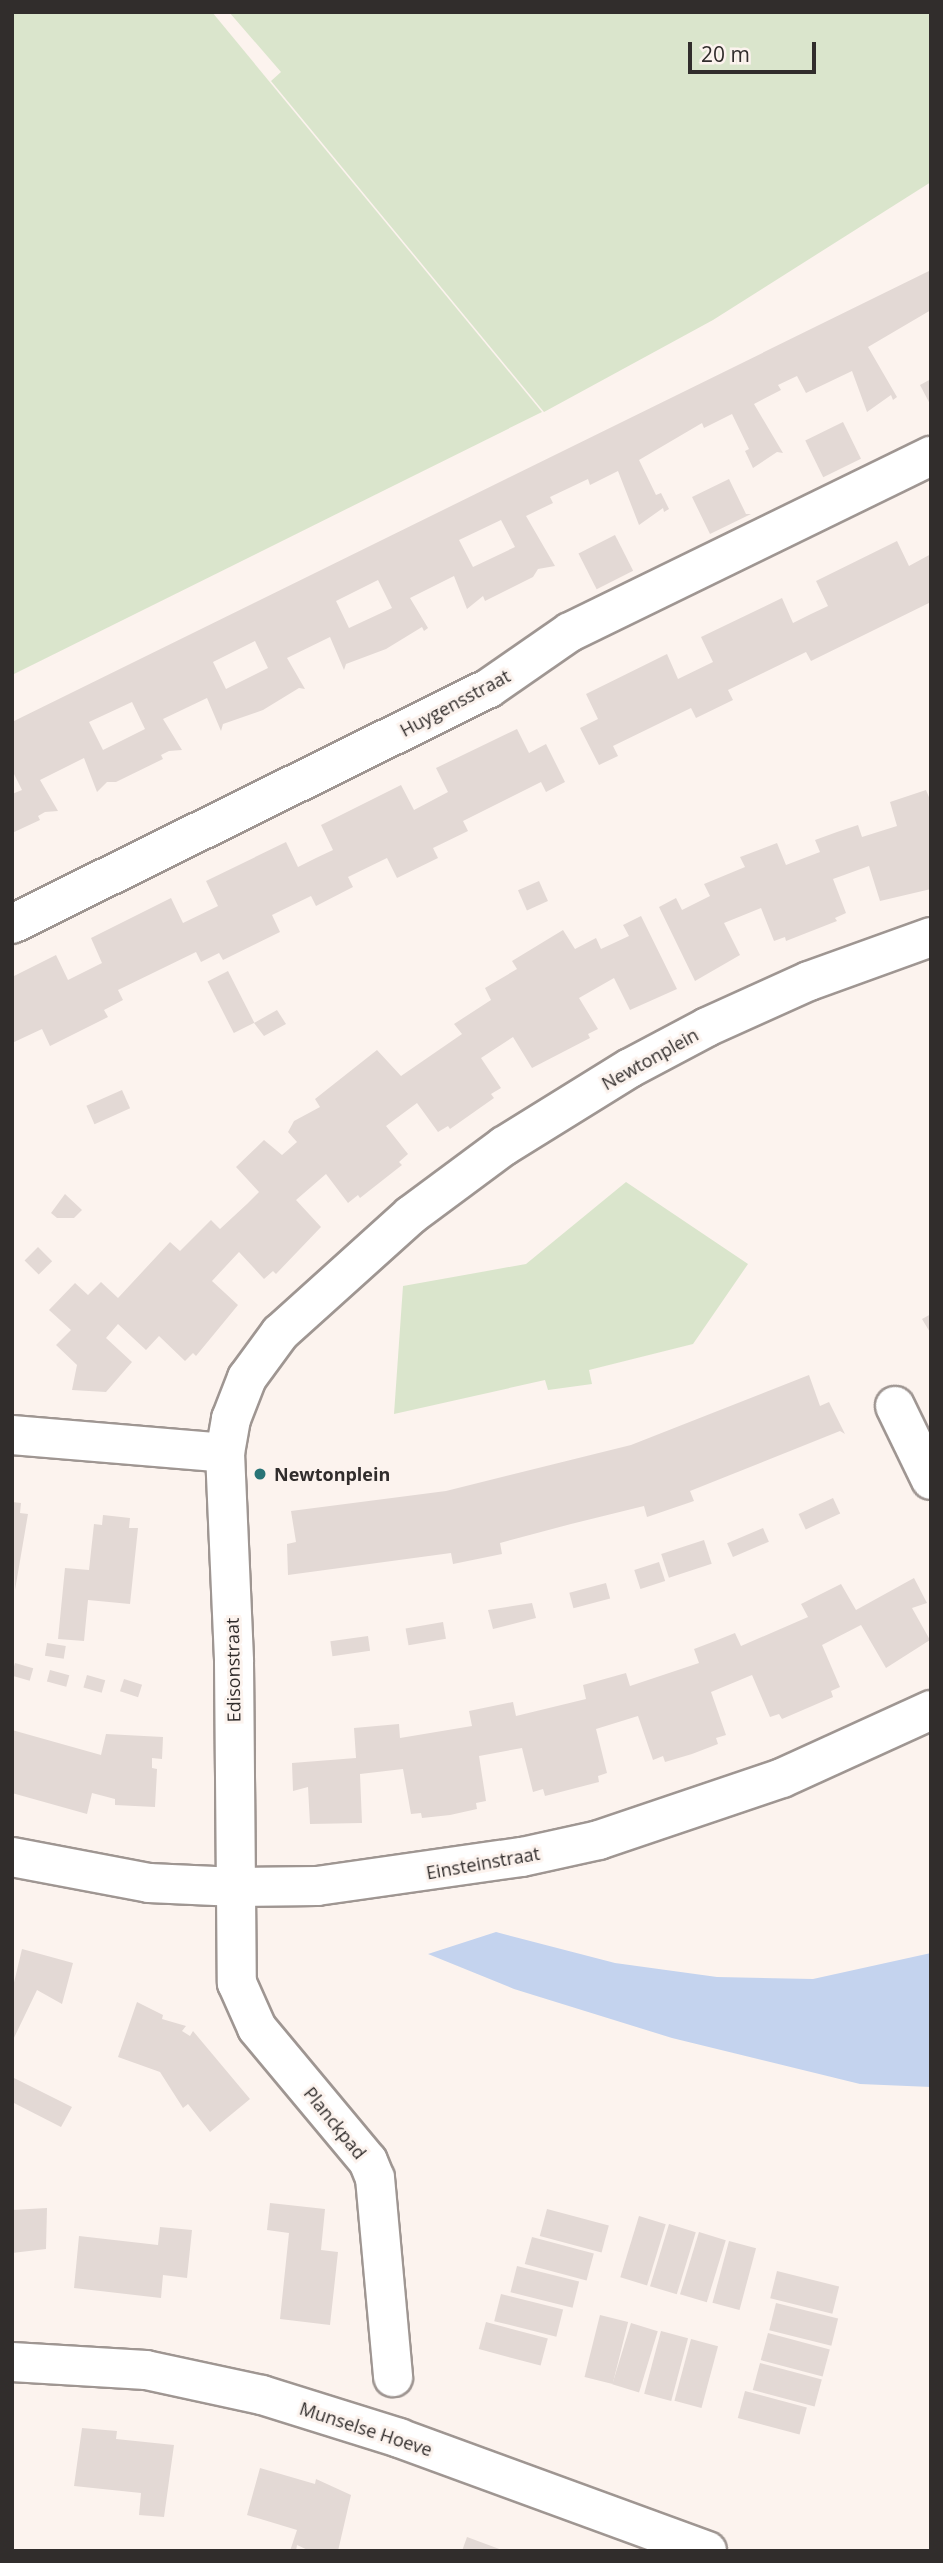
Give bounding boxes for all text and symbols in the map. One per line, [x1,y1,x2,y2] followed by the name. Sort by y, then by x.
[691,28,819,72] scale bar
[701,40,750,68] text: 20 m
[396,665,514,741] street label: Huygensstraat
[598,1024,702,1094] street label: Newtonplein
[274,1463,390,1485] place label: Newtonplein
[252,1466,268,1482] marker: Newtonplein
[221,1617,245,1723] street label: Edisonstraat
[424,1842,542,1884] street label: Einsteinstraat
[299,2083,371,2163] street label: Planckpad
[297,2397,435,2461] street label: Munselse Hoeve

